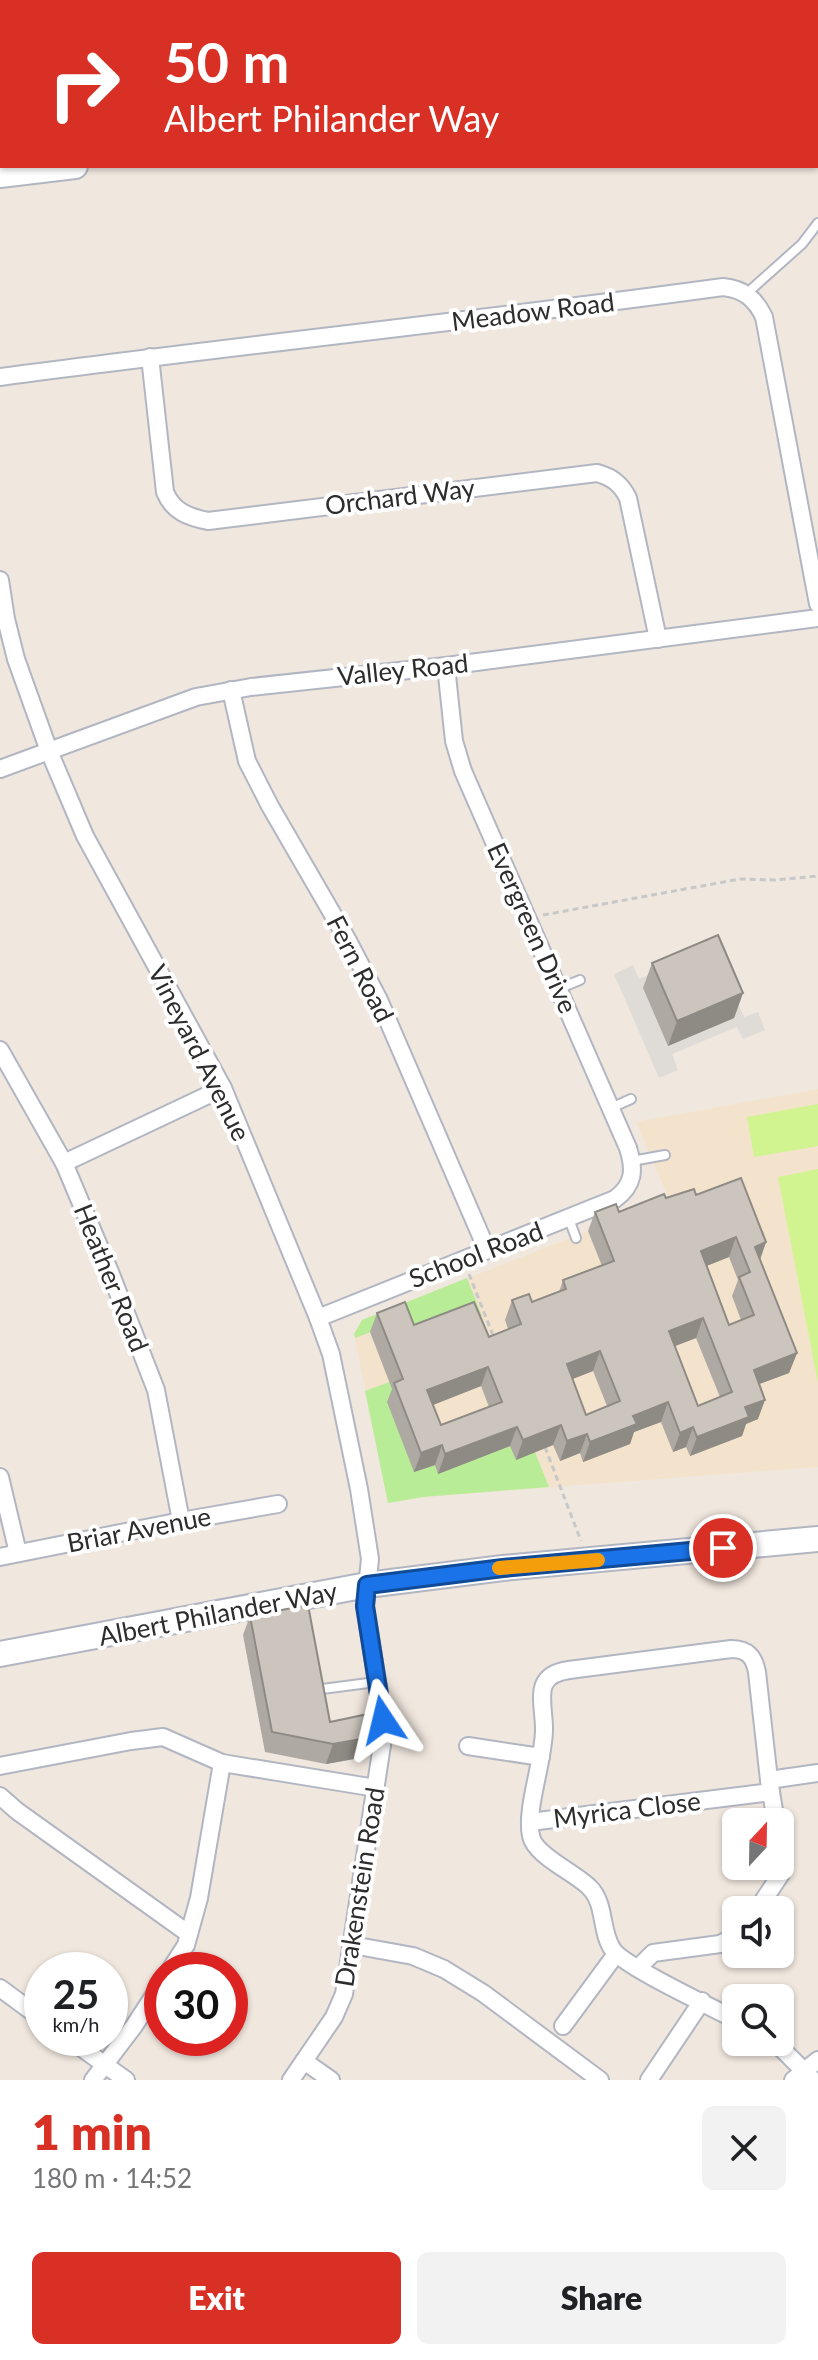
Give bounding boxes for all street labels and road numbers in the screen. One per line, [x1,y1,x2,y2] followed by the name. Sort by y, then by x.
[450,285,616,337] street label: Meadow Road
[323,471,477,521] street label: Orchard Way
[336,646,470,692] street label: Valley Road
[481,837,585,1018] street label: Evergreen Drive
[320,910,401,1027] street label: Fern Road
[142,959,258,1146] street label: Vineyard Avenue
[68,1199,156,1356] street label: Heather Road
[404,1214,547,1294] street label: School Road
[64,1499,213,1559] street label: Briar Avenue
[96,1574,340,1652] street label: Albert Philander Way
[551,1784,702,1834] street label: Myrica Close
[327,1785,391,1989] street label: Drakenstein Road

